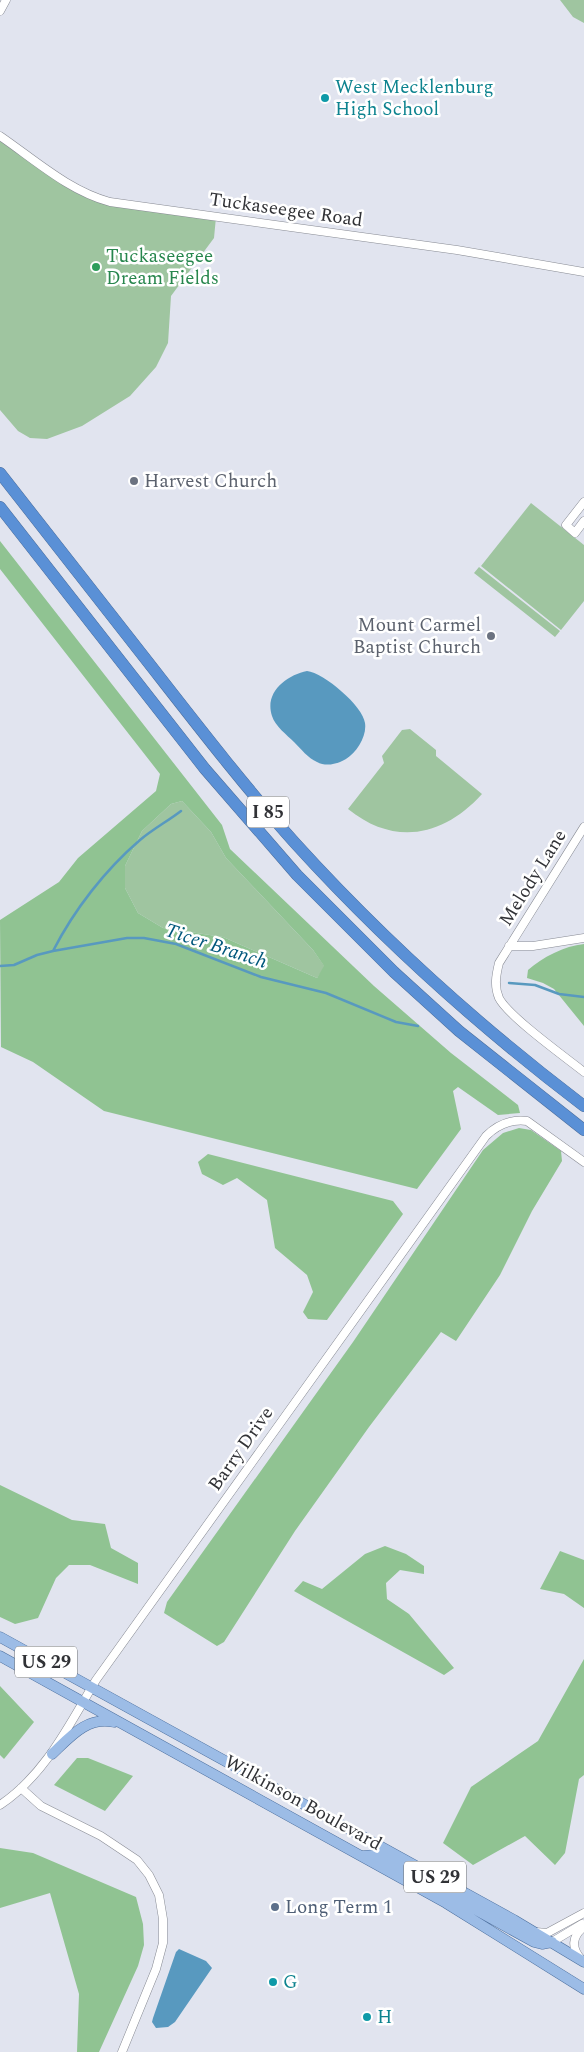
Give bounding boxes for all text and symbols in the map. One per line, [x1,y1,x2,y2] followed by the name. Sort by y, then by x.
[335,73,494,124] place label: West Mecklenburg High School
[319,92,331,104] marker: West Mecklenburg High School
[207,185,365,235] street label: Tuckaseegee Road
[106,242,219,293] place label: Tuckaseegee Dream Fields
[90,261,102,273] marker: Tuckaseegee Dream Fields
[144,467,277,496] place label: Harvest Church
[128,475,140,487] marker: Harvest Church
[353,611,481,662] place label: Mount Carmel Baptist Church
[485,630,497,642] marker: Mount Carmel Baptist Church
[247,796,289,828] road number: I 85
[492,824,574,932] street label: Melody Lane
[161,915,271,977] water label: Ticer Branch
[201,1401,281,1497] street label: Barry Drive
[15,1646,77,1678] road number: US 29
[219,1748,387,1858] street label: Wilkinson Boulevard
[404,1861,466,1892] road number: US 29
[285,1893,393,1922] place label: Long Term 1
[269,1901,281,1913] marker: Long Term 1
[283,1968,298,1997] place label: G
[267,1976,279,1988] marker: G
[377,2003,392,2032] place label: H
[361,2011,373,2023] marker: H

